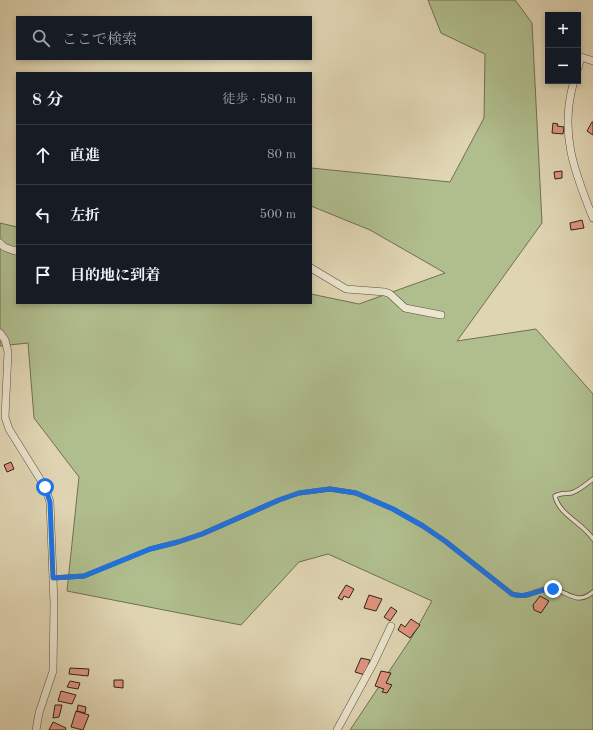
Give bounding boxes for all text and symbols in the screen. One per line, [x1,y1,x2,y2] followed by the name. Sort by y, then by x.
[545,12,581,84] map controls
[545,12,581,48] button: +
[16,16,312,60] search box
[30,27,52,49] icon: search
[62,33,137,48] text: ここで検索
[545,48,581,84] button: −
[32,92,64,109] text: 8 分
[222,93,296,106] text: 徒歩 · 580 m
[32,144,54,166] icon: ahead
[267,148,296,161] text: 80 m
[70,149,100,164] text: 直進
[32,204,54,226] icon: left
[259,208,296,221] text: 500 m
[70,209,100,224] text: 左折
[32,264,54,286] icon: arrive
[70,269,160,284] text: 目的地に到着
[36,478,54,496] route start
[544,580,562,598] route end

